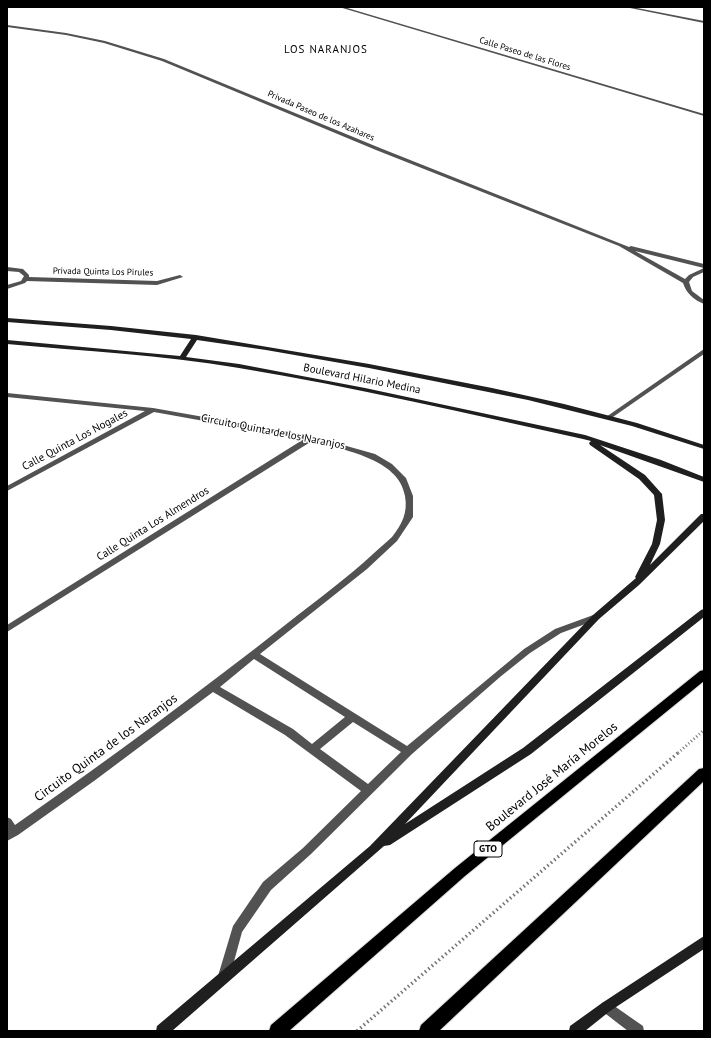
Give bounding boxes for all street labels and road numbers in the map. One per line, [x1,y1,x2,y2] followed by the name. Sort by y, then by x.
[478,35,572,73] street label: Calle Paseo de las Flores
[266,89,376,143] street label: Privada Paseo de los Azahares
[53,266,153,278] street label: Privada Quinta Los Pirules
[302,361,422,397] street label: Boulevard Hilario Medina
[20,407,130,473] street label: Calle Quinta Los Nogales
[200,412,346,452] street label: Circuito Quinta de los Naranjos
[94,484,212,564] street label: Calle Quinta Los Almendros
[31,691,181,805] street label: Circuito Quinta de los Naranjos
[483,719,621,835] street label: Boulevard José María Morelos
[474,841,502,857] road number: GTO

